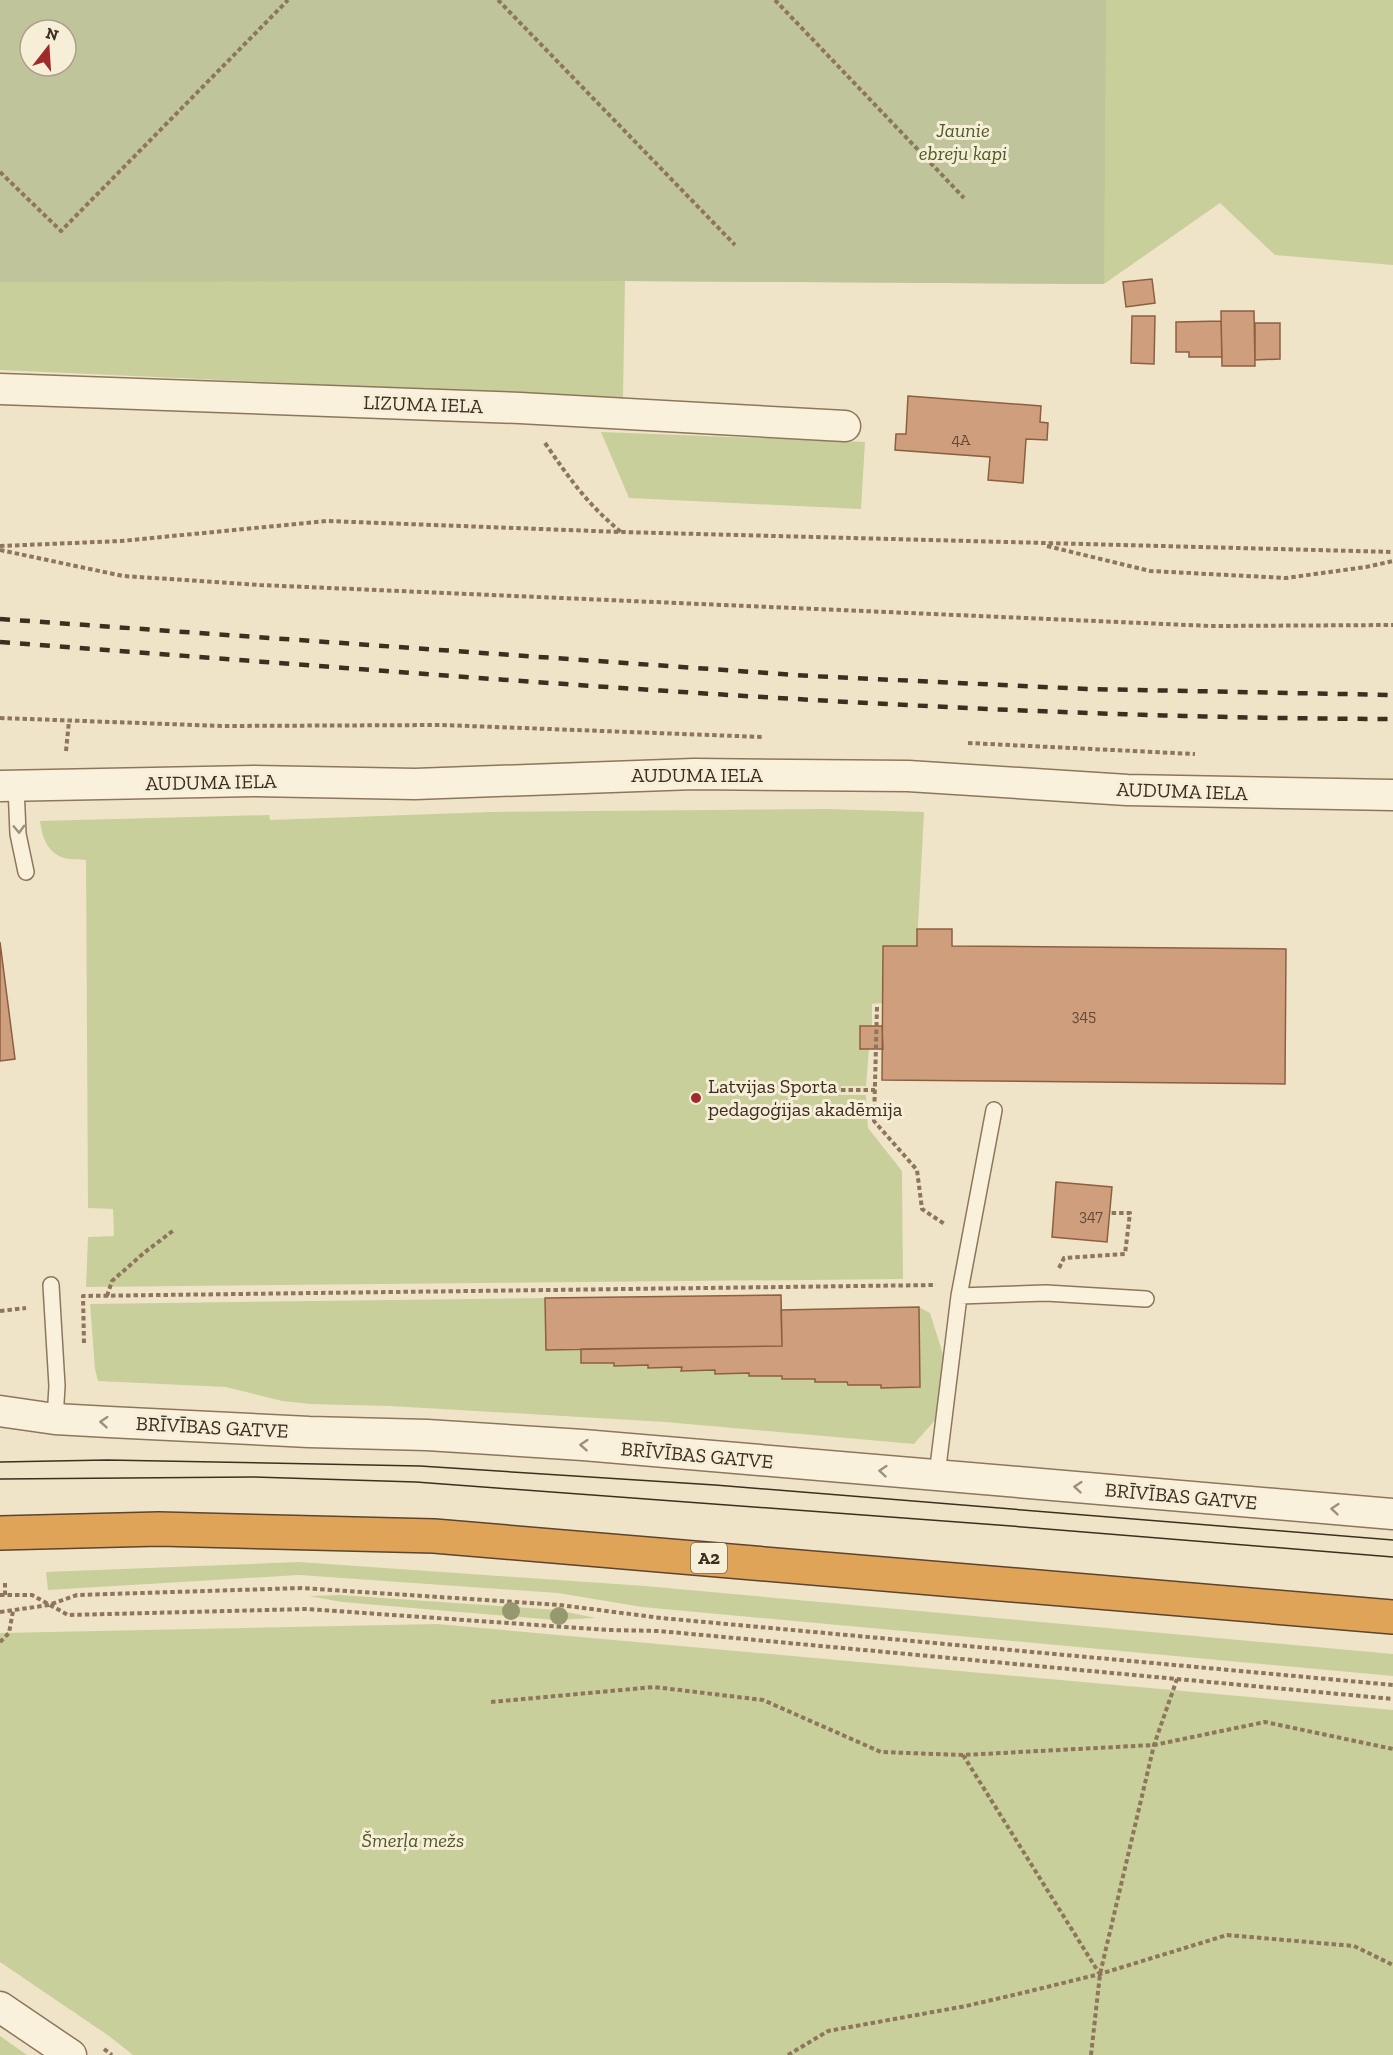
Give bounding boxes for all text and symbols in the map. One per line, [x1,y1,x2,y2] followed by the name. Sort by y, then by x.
[18,18,78,78] north arrow
[44,23,61,45] text: N
[919,118,1007,165] park label: Jaunie ebreju kapi
[363,390,484,418] street label: LIZUMA IELA
[952,430,971,449] house number: 4A
[631,763,764,787] street label: AUDUMA IELA
[145,769,278,795] street label: AUDUMA IELA
[1116,777,1249,805] street label: AUDUMA IELA
[12,825,25,834] one-way arrow
[1072,1006,1096,1025] house number: 345
[708,1074,903,1121] place label: Latvijas Sporta pedagoģijas akadēmija
[689,1091,703,1105] marker: Latvijas Sporta pedagoģijas akadēmija
[1079,1206,1103,1225] house number: 347
[135,1411,289,1443] street label: BRĪVĪBAS GATVE
[99,1416,108,1429] one-way arrow
[620,1436,774,1474] street label: BRĪVĪBAS GATVE
[580,1439,589,1452] one-way arrow
[879,1464,888,1477] one-way arrow
[1104,1477,1258,1515] street label: BRĪVĪBAS GATVE
[1073,1481,1082,1494] one-way arrow
[1330,1503,1339,1516] one-way arrow
[691,1543,727,1573] road number: A2
[362,1828,464,1852] park label: Šmerļa mežs

